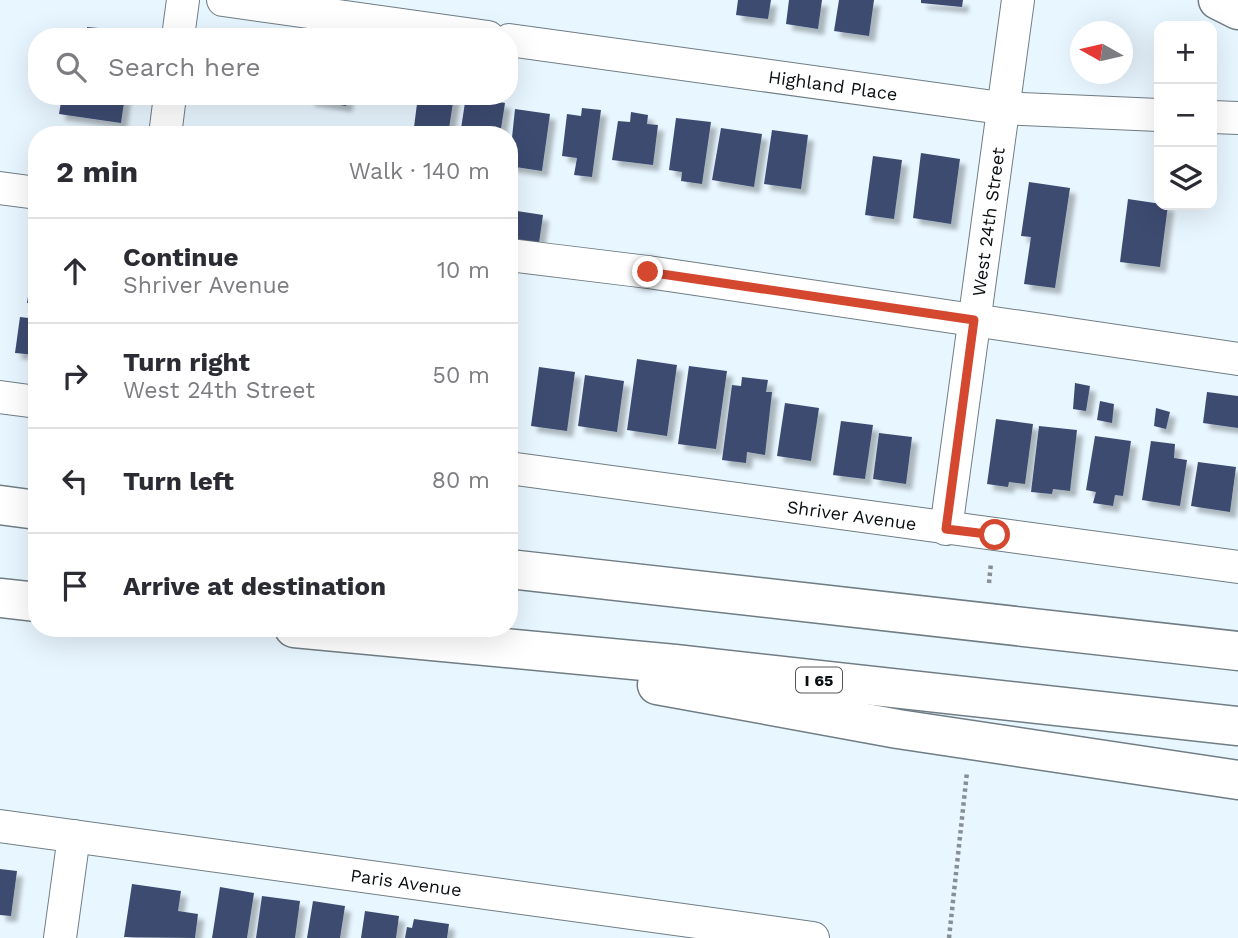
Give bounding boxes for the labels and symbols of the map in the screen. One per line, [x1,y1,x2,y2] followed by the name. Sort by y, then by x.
[1070,21,1133,84] north arrow
[767,65,899,104] street label: Highland Place
[967,146,1008,298] street label: West 24th Street
[632,256,663,287] route end
[786,495,918,534] street label: Shriver Avenue
[979,519,1010,550] route start
[796,667,842,692] road number: I 65
[349,864,463,900] street label: Paris Avenue

